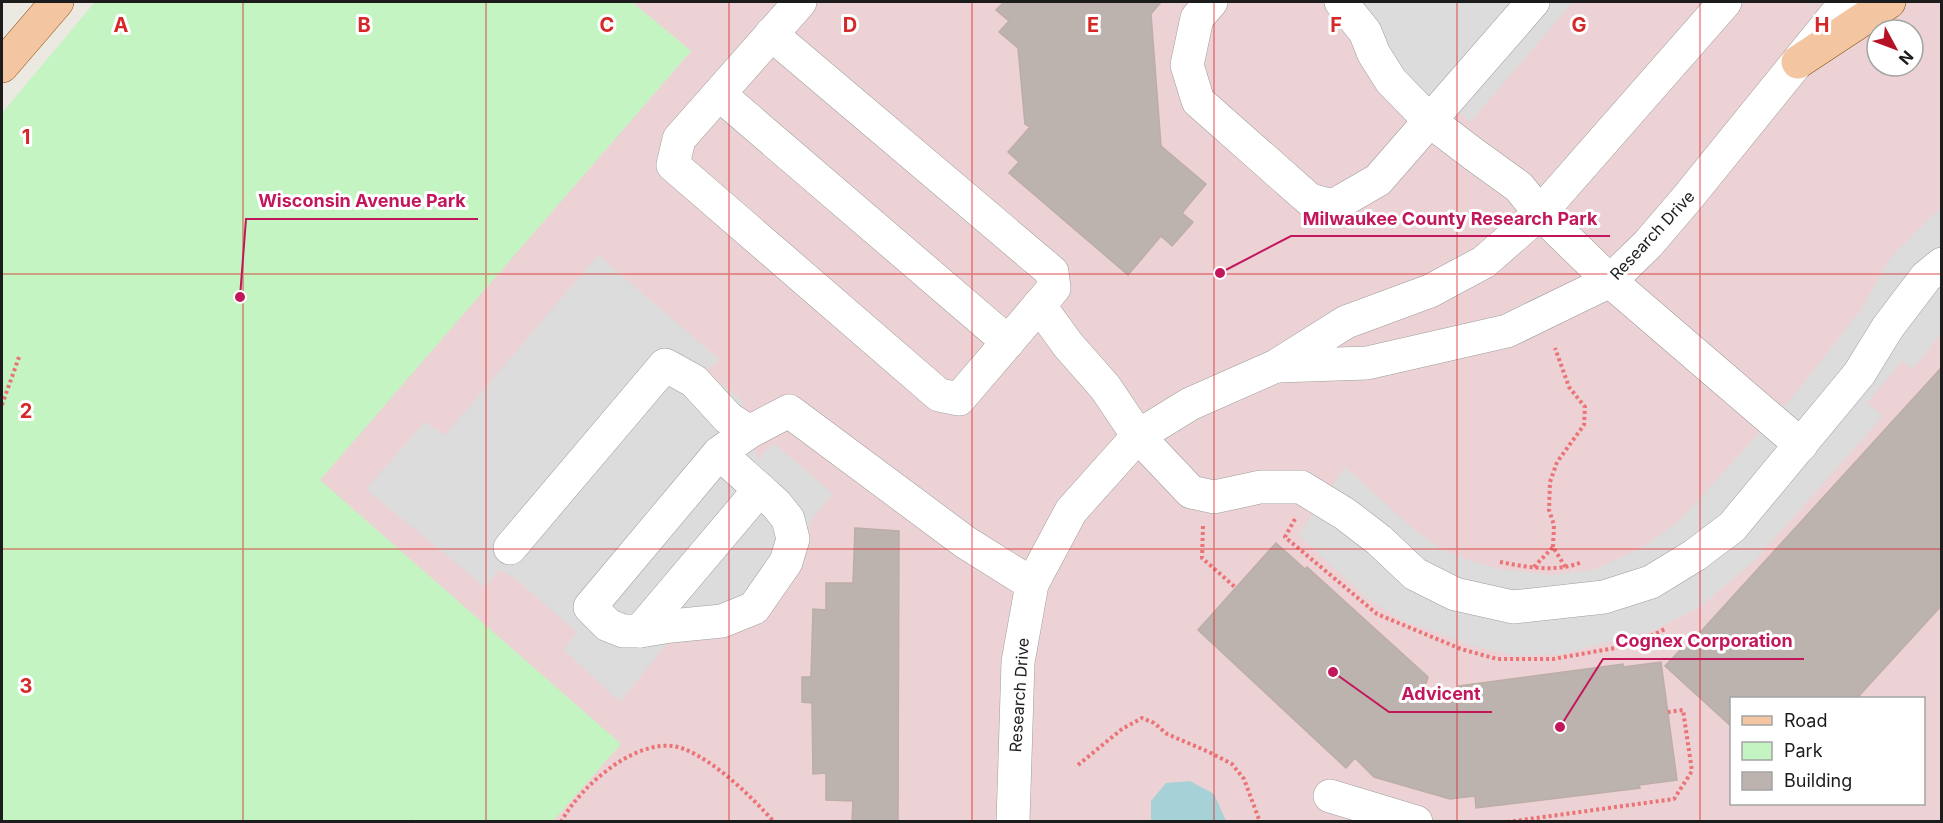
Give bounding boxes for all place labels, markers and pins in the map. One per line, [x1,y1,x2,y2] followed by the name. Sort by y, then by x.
[246,183,478,219] callout: Wisconsin Avenue Park
[1291,200,1610,236] callout: Milwaukee County Research Park
[1603,623,1804,659] callout: Cognex Corporation
[1389,676,1492,712] callout: Advicent

